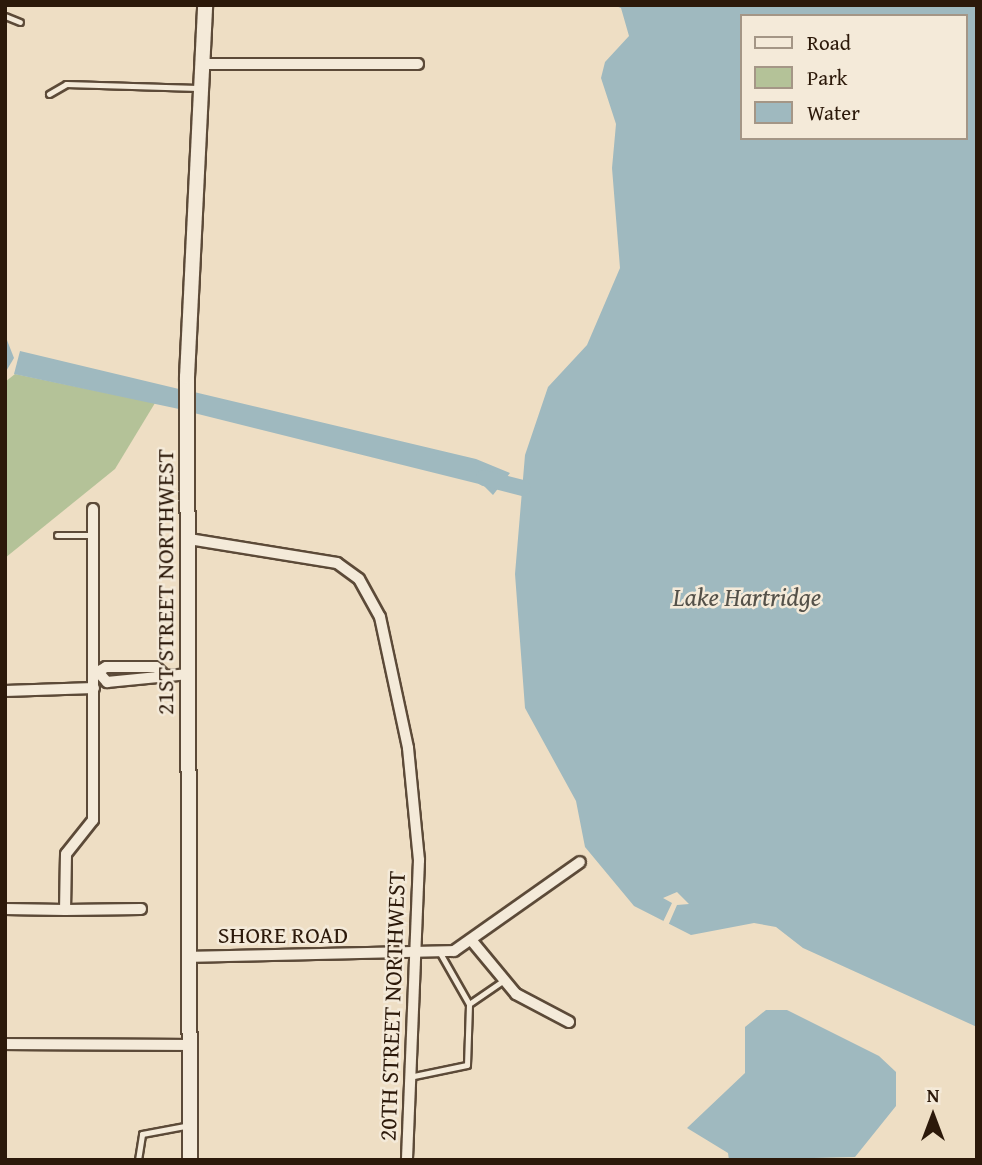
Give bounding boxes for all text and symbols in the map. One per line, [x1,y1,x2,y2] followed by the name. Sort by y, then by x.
[740,14,968,140] legend
[807,27,851,58] text: Road
[807,62,848,93] text: Park
[807,97,860,128] text: Water
[151,449,179,715] street label: 21ST STREET NORTHWEST
[673,581,821,613] water label: Lake Hartridge
[373,870,411,1142] street label: 20TH STREET NORTHWEST
[218,921,348,949] street label: SHORE ROAD
[898,1081,968,1151] north arrow
[927,1081,939,1109] text: N

